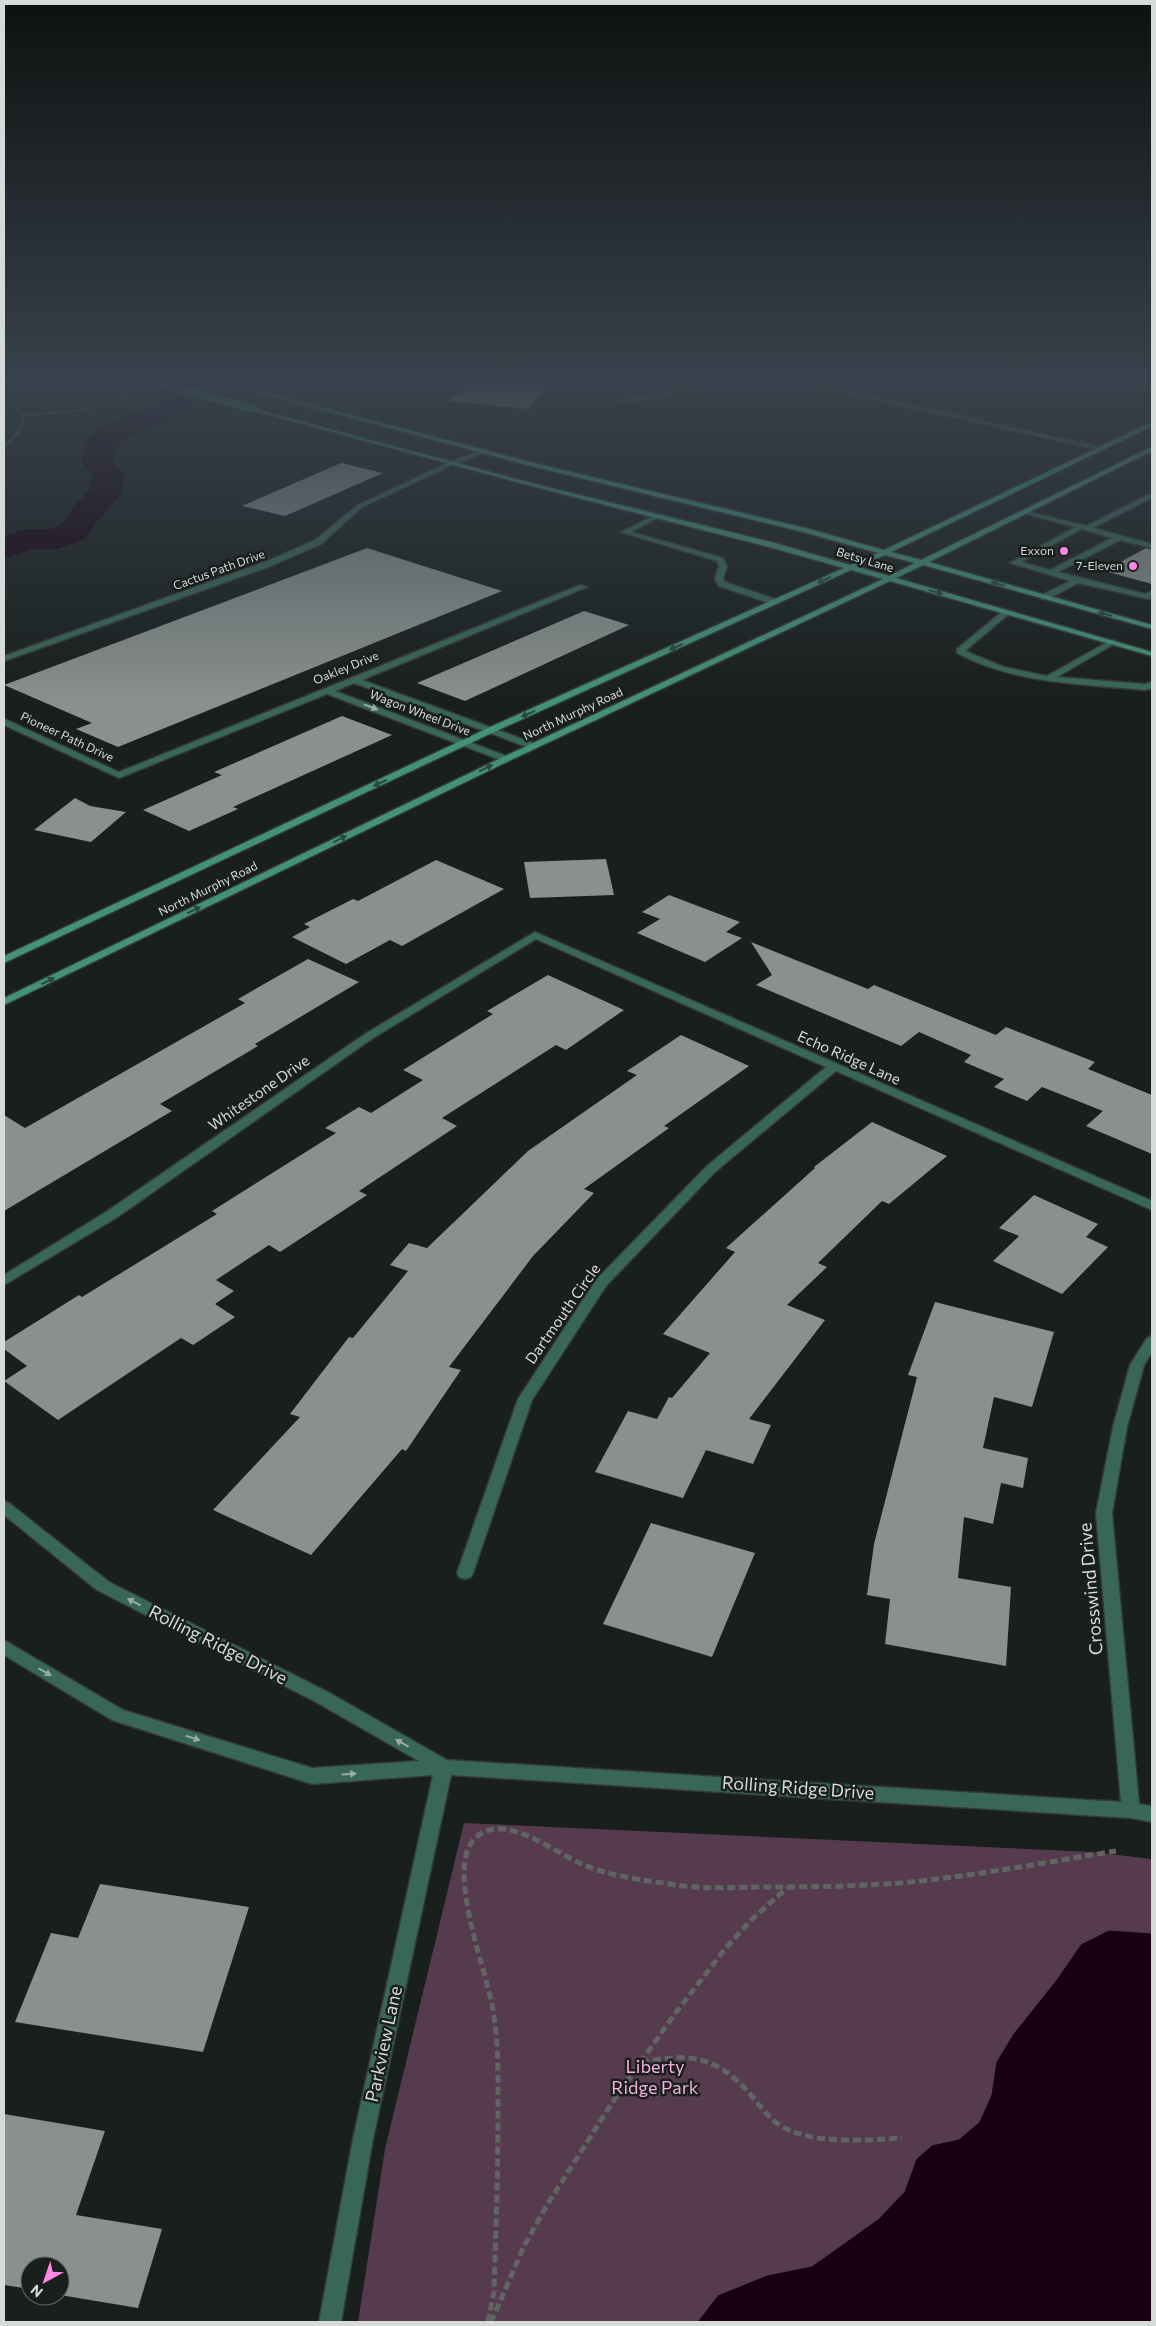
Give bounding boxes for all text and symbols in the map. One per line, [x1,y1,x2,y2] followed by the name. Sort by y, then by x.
[1020,543,1054,557] place label: Exxon
[835,544,896,574] street label: Betsy Lane
[1058,545,1070,557] marker: Exxon
[171,546,266,592] street label: Cactus Path Drive
[1076,558,1123,572] place label: 7-Eleven
[1127,560,1139,572] marker: 7-Eleven
[817,576,831,584] one-way arrow
[990,579,1005,587] one-way arrow
[928,589,943,597] one-way arrow
[1098,609,1113,617] one-way arrow
[669,643,683,651] one-way arrow
[311,648,380,687] street label: Oakley Drive
[520,684,625,742] street label: North Murphy Road
[368,686,473,738] street label: Wagon Wheel Drive
[363,704,378,711] one-way arrow
[19,708,116,764] street label: Pioneer Path Drive
[521,710,535,718] one-way arrow
[479,764,494,773] one-way arrow
[373,779,388,787] one-way arrow
[333,835,347,843] one-way arrow
[156,858,259,918] street label: North Murphy Road
[187,906,201,914] one-way arrow
[41,977,55,985] one-way arrow
[795,1026,904,1088] street label: Echo Ridge Lane
[204,1051,312,1134] street label: Whitestone Drive
[521,1260,603,1367] street label: Dartmouth Circle
[1073,1522,1107,1656] street label: Crosswind Drive
[127,1598,141,1606] one-way arrow
[145,1600,291,1689] street label: Rolling Ridge Drive
[39,1668,52,1677] one-way arrow
[185,1735,200,1743] one-way arrow
[395,1738,408,1747] one-way arrow
[342,1769,358,1777] one-way arrow
[721,1771,875,1803] street label: Rolling Ridge Drive
[360,1984,406,2104] street label: Parkview Lane
[611,2055,699,2098] park label: Liberty Ridge Park
[20,2256,70,2306] north arrow
[27,2281,46,2301] text: N

